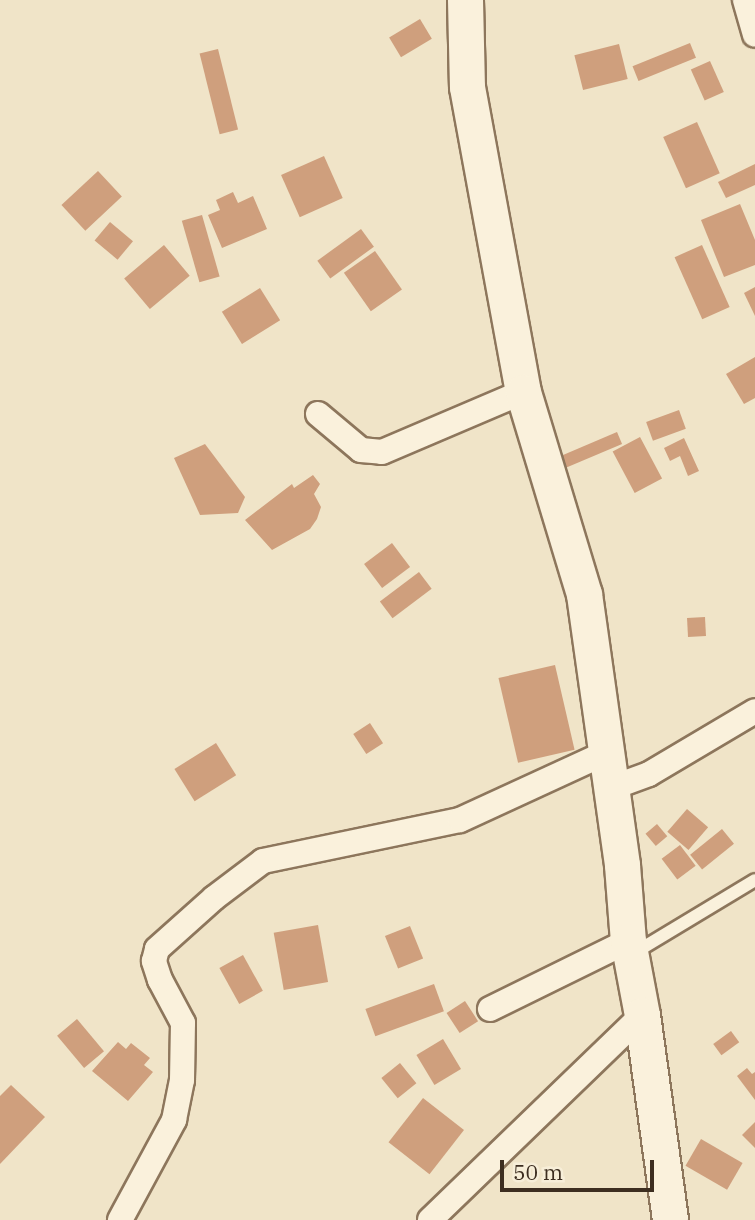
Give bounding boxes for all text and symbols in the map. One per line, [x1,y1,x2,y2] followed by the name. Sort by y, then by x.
[503,1146,657,1190] scale bar
[513,1158,563,1186] text: 50 m

